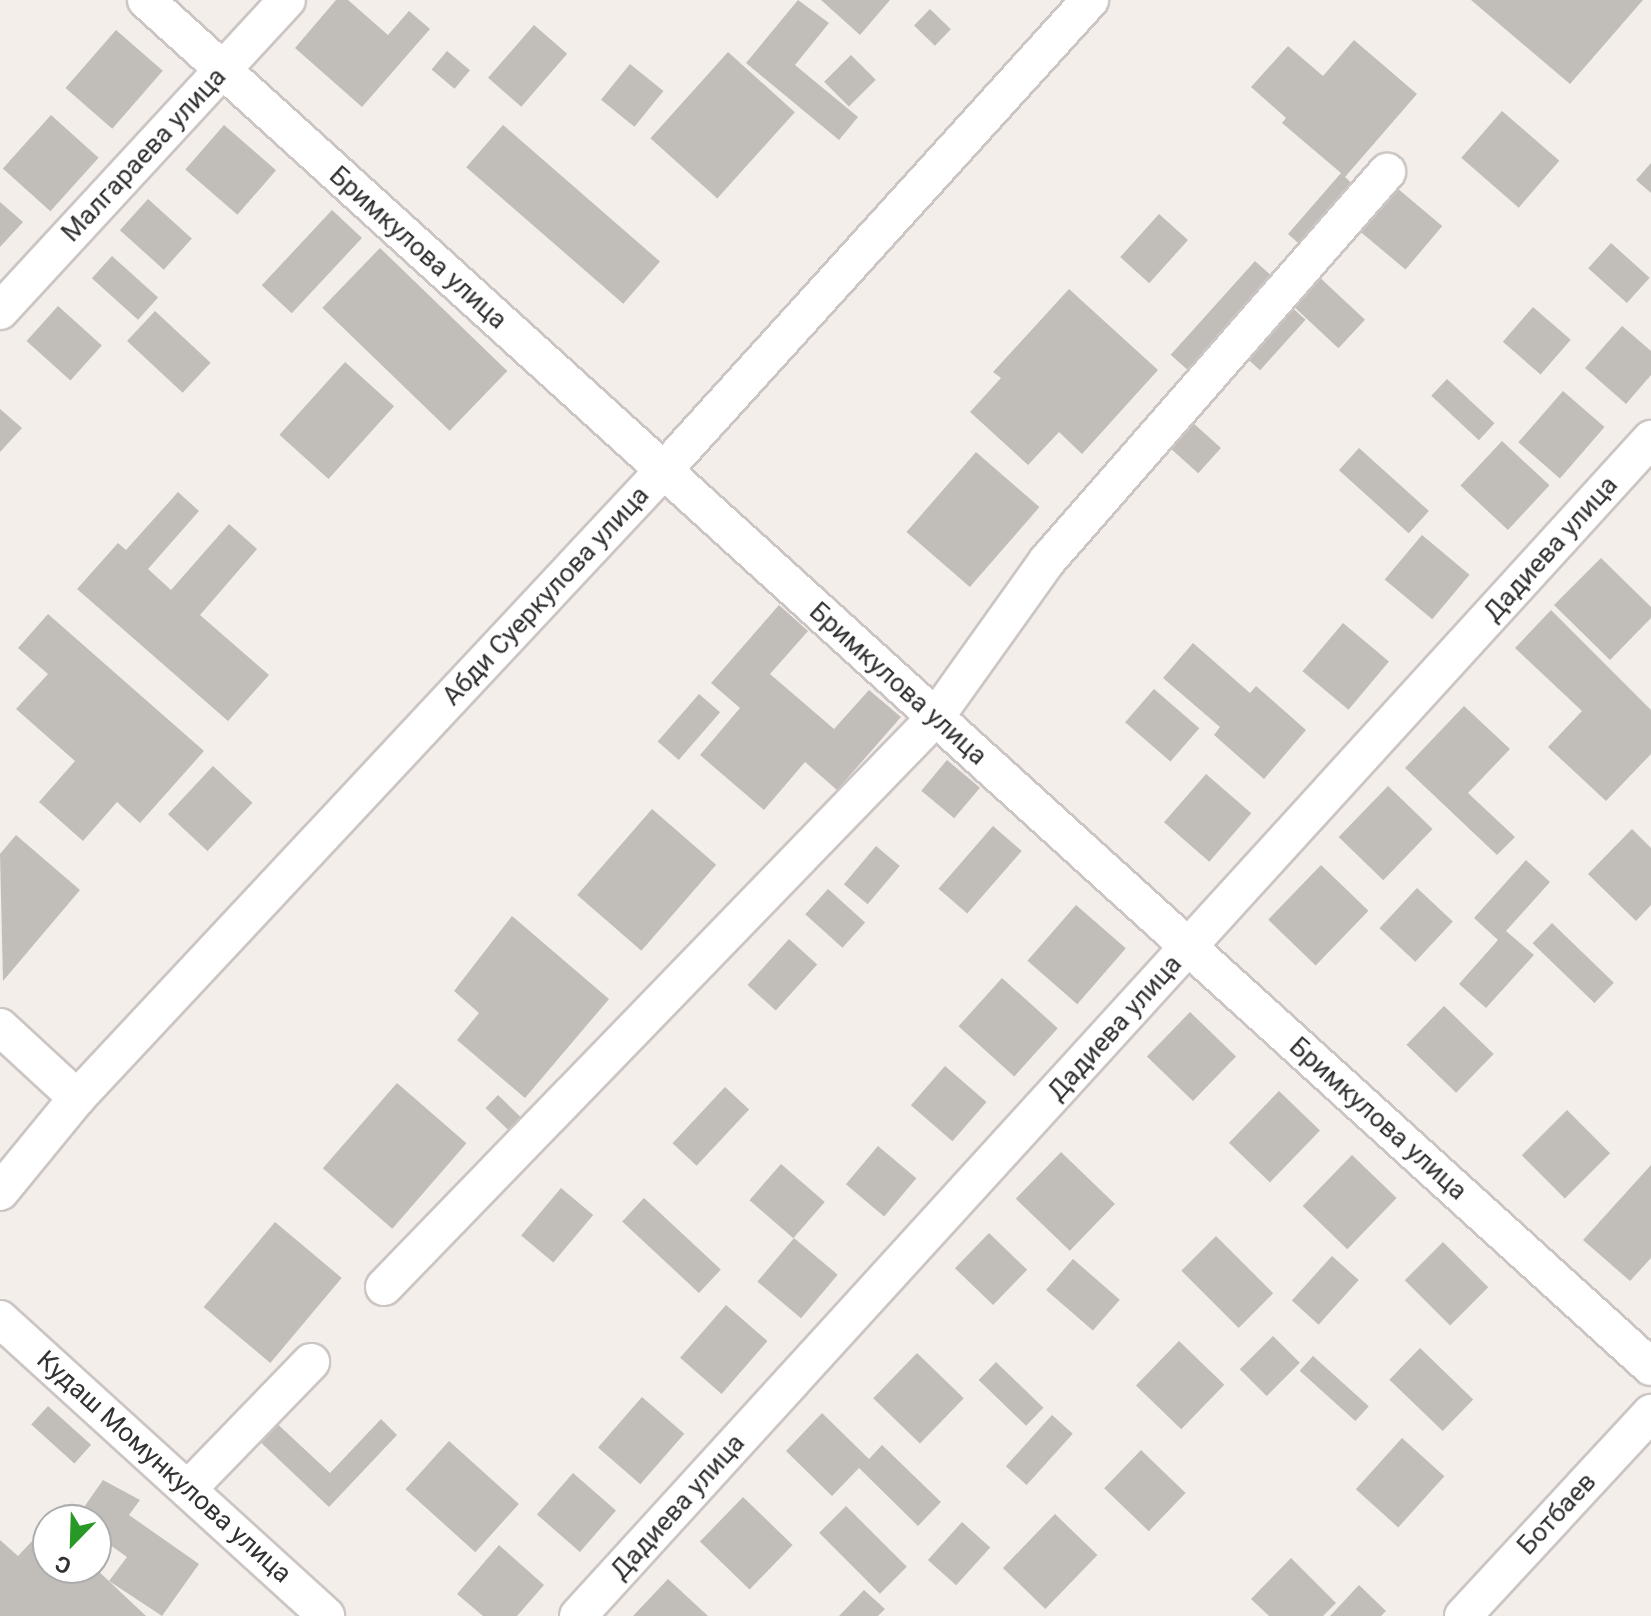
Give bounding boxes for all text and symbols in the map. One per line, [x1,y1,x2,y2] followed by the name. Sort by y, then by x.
[55,62,233,248] street label: Малгараева улица
[323,160,513,336] street label: Бримкулова улица
[1478,470,1624,628] street label: Дадиева улица
[436,480,656,712] street label: Абди Суеркулова улица
[803,596,993,772] street label: Бримкулова улица
[1042,949,1188,1107] street label: Дадиева улица
[1283,1031,1473,1207] street label: Бримкулова улица
[30,1344,298,1590] street label: Кудаш Момункулова улица
[605,1428,751,1586] street label: Дадиева улица
[1511,1467,1603,1561] street label: Ботбаев
[32,1504,112,1584] north arrow
[52,1550,75,1579] text: С

